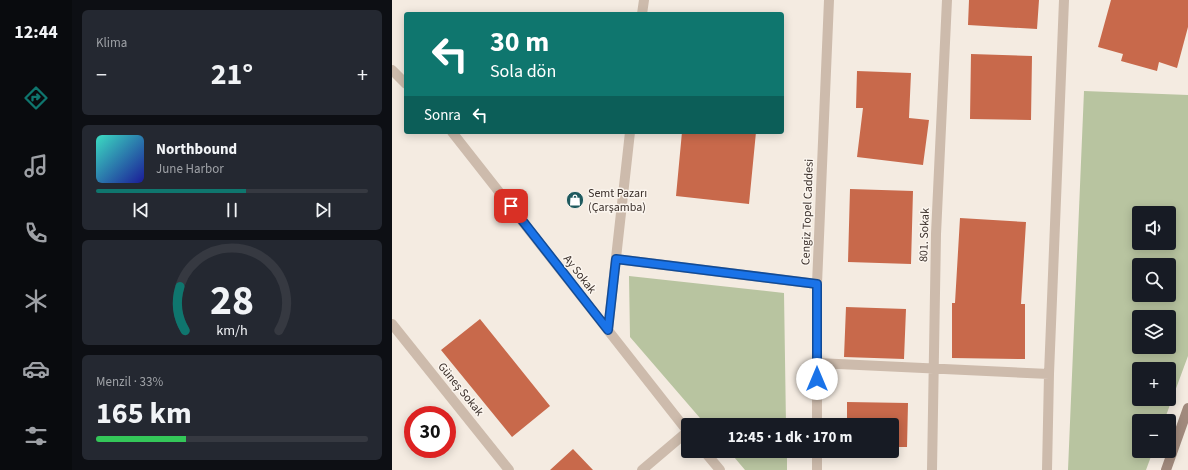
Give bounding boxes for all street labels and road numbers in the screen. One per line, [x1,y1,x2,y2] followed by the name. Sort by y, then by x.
[797,159,818,265] street label: Cengiz Topel Caddesi
[915,208,934,262] street label: 801. Sokak
[559,251,600,297] street label: Ay Sokak
[434,359,488,420] street label: Güneş Sokak

